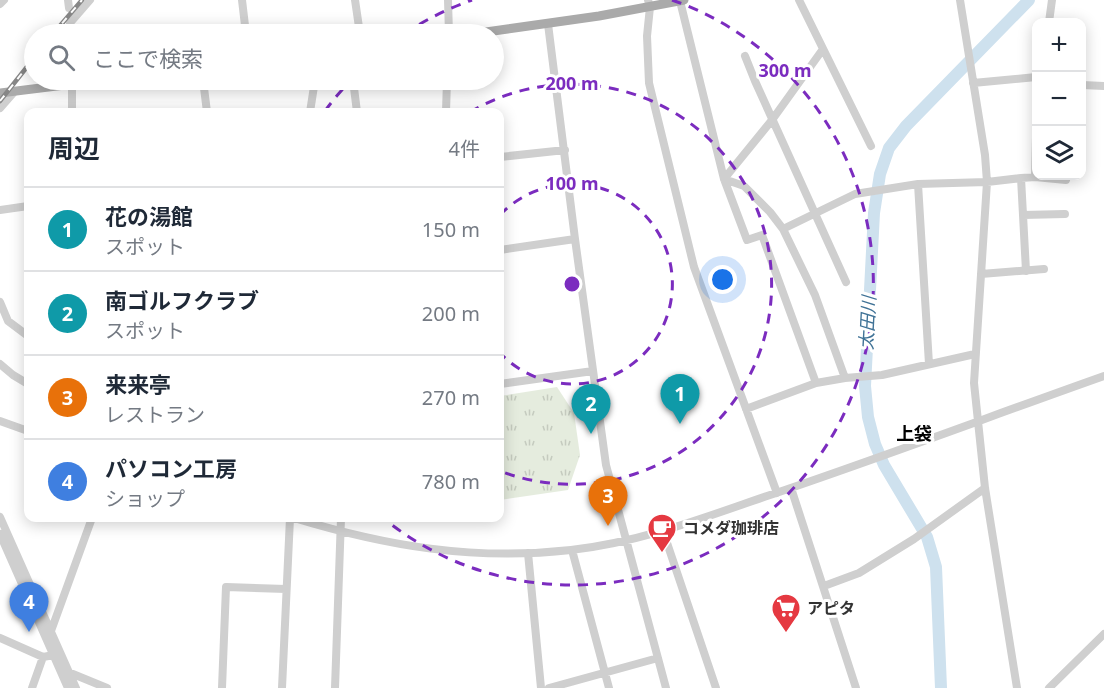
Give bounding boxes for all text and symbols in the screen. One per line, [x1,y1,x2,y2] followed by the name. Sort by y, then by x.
[1032,18,1086,180] map controls
[1032,18,1086,72] button: +
[24,24,504,90] search box
[45,41,78,74] icon: search
[93,43,203,73] text: ここで検索
[758,58,812,82] text: 300 m
[545,71,599,95] text: 200 m
[1032,72,1086,126] button: −
[1032,126,1086,180] button: layers
[48,130,100,166] text: 周辺
[449,135,480,162] text: 4件
[545,171,599,195] text: 100 m
[105,201,193,231] text: 花の湯館
[62,216,73,243] text: 1
[422,216,480,243] text: 150 m
[105,233,185,260] text: スポット
[708,265,737,294] your location
[562,274,582,294] centre of rings
[105,285,259,315] text: 南ゴルフクラブ
[854,293,881,351] water label: 太田川
[62,300,73,327] text: 2
[422,300,480,327] text: 200 m
[105,317,185,344] text: スポット
[105,369,171,399] text: 来来亭
[660,374,700,424] pin: 1
[62,384,73,411] text: 3
[422,384,480,411] text: 270 m
[572,384,610,434] pin: 2
[105,401,205,428] text: レストラン
[896,421,932,445] district label: 上袋
[105,453,237,483] text: パソコン工房
[62,468,73,495] text: 4
[422,468,480,495] text: 780 m
[588,476,628,526] pin: 3
[105,485,185,512] text: ショップ
[646,512,678,554] cafe icon: コメダ珈琲店
[683,517,779,539] place label: コメダ珈琲店
[9,582,48,632] pin: 4
[770,592,802,634] supermarket icon: アピタ
[807,597,855,619] place label: アピタ

